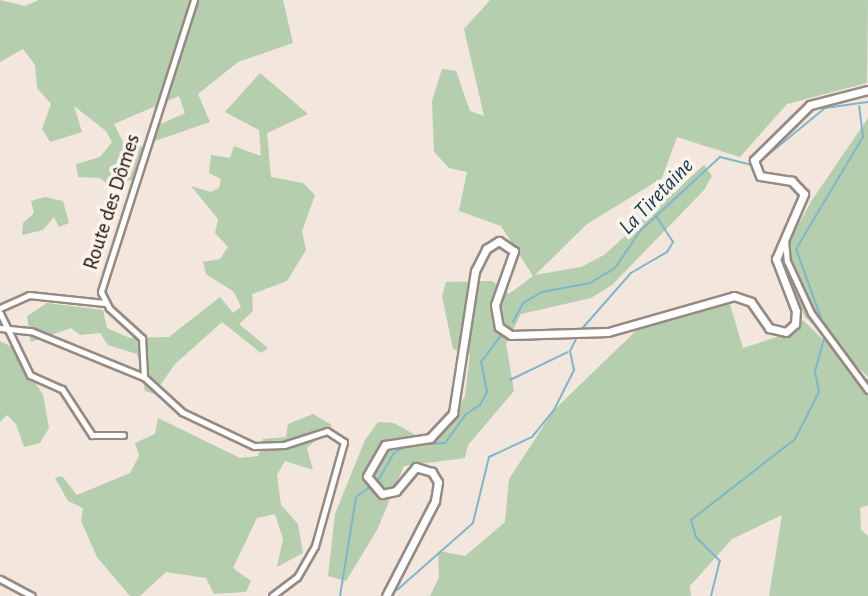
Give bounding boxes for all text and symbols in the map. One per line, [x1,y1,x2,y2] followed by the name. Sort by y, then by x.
[78,131,146,273] street label: Route des Dômes
[614,153,700,241] water label: La Tiretaine

